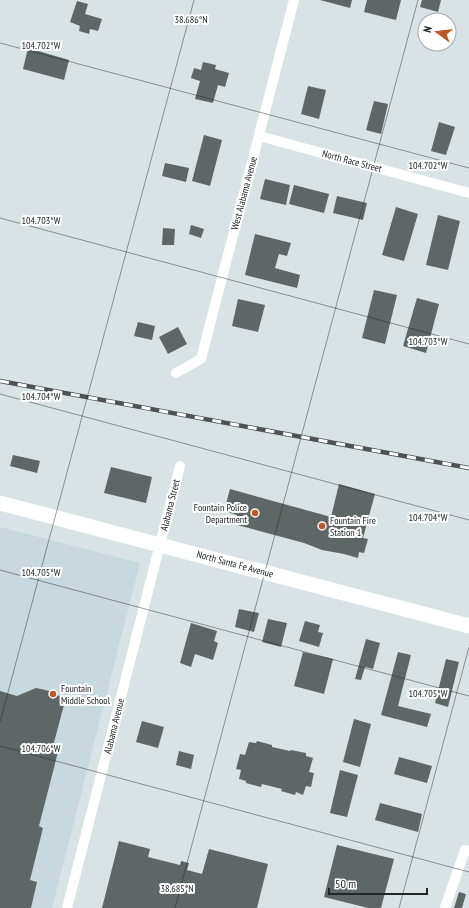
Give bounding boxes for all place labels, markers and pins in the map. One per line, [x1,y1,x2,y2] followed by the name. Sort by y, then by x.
[194,501,247,526] place label: Fountain Police Department
[250,508,260,518] marker: Fountain Police Department
[330,514,376,539] place label: Fountain Fire Station 1
[317,521,327,531] marker: Fountain Fire Station 1
[61,682,111,707] place label: Fountain Middle School
[48,689,58,699] marker: Fountain Middle School

